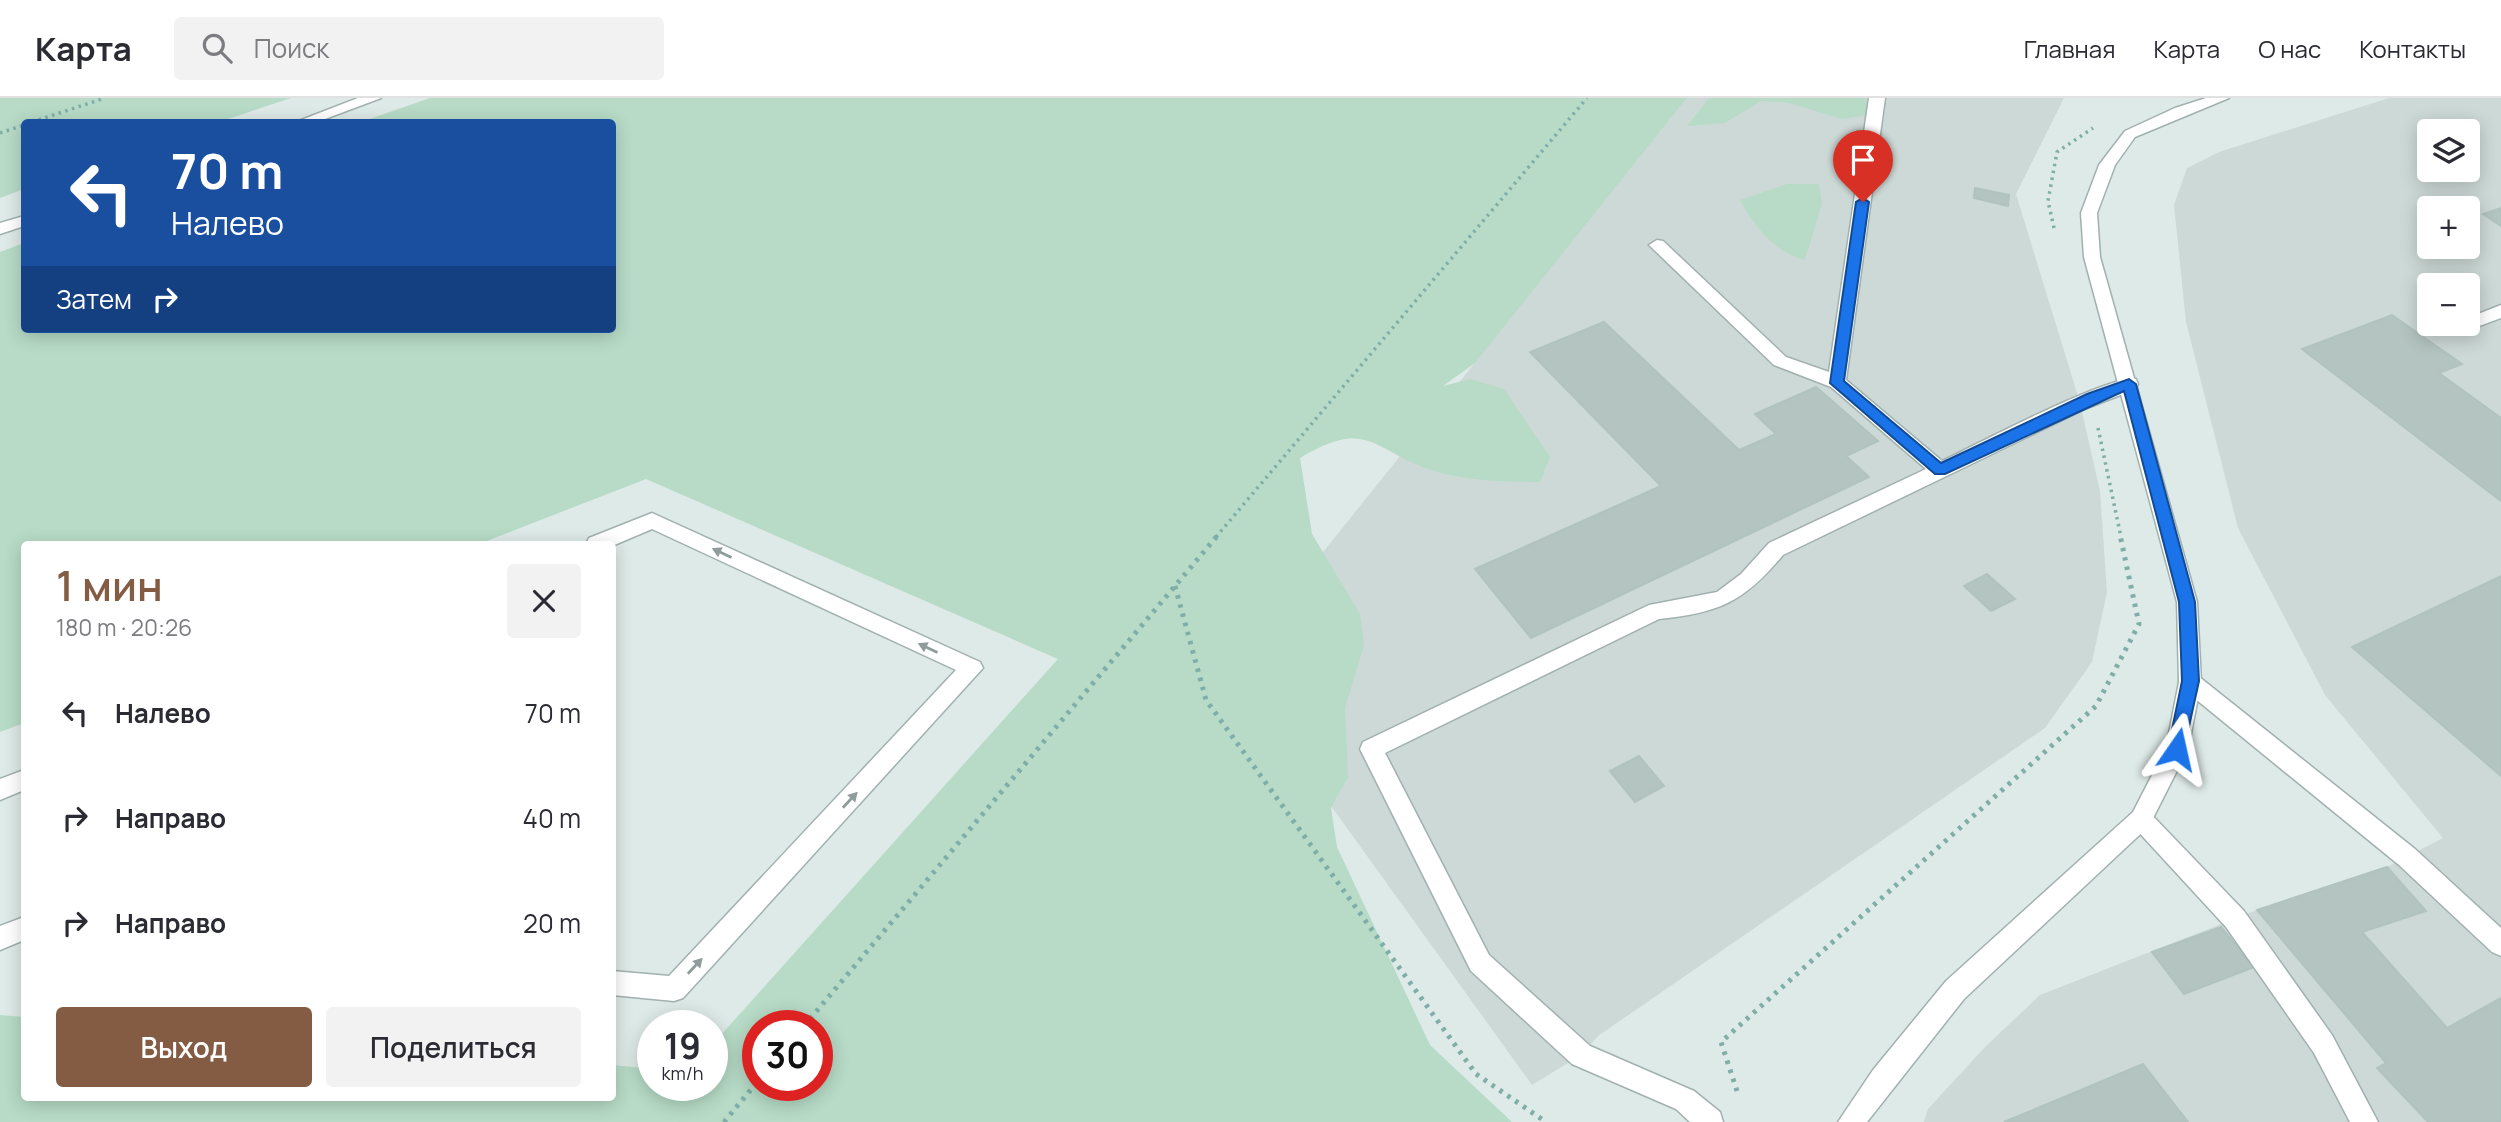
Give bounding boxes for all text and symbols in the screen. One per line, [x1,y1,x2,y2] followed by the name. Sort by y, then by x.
[174,17,664,80] search box
[35,26,132,71] text: Карта
[198,29,236,67] icon: search
[254,30,329,66] text: Поиск
[2024,32,2115,65] text: Главная
[2153,32,2220,65] text: Карта
[2258,32,2321,65] text: О нас
[2359,32,2466,65] text: Контакты
[2417,119,2480,336] map controls
[2417,119,2480,182] button: layers
[1833,130,1893,202] pin
[171,137,283,204] text: 70 m
[1844,141,1882,179] icon: arrive
[56,147,147,238] icon: left
[2417,196,2480,259] button: +
[171,201,284,245] text: Налево
[2417,273,2480,336] button: −
[146,280,184,318] icon: right
[56,281,132,317] text: Затем
[711,547,732,558] one-way arrow
[56,556,163,614] text: 1 мин
[507,564,581,638] button: close
[56,611,192,643] text: 180 m · 20:26
[918,642,938,654] one-way arrow
[56,694,94,732] icon: left
[115,695,211,731] text: Налево
[525,695,581,731] text: 70 m
[2140,712,2214,786] position arrow
[842,791,858,809] one-way arrow
[56,799,94,837] icon: right
[115,800,226,836] text: Направо
[523,800,581,836] text: 40 m
[56,904,94,942] icon: right
[115,905,226,941] text: Направо
[523,905,581,941] text: 20 m
[687,958,703,975] one-way arrow
[56,1007,312,1087] button: Выход
[326,1007,581,1087] button: Поделиться
[742,1010,833,1101] speed limit sign: 30
[664,1022,701,1070] text: 19
[662,1061,703,1085] text: km/h

